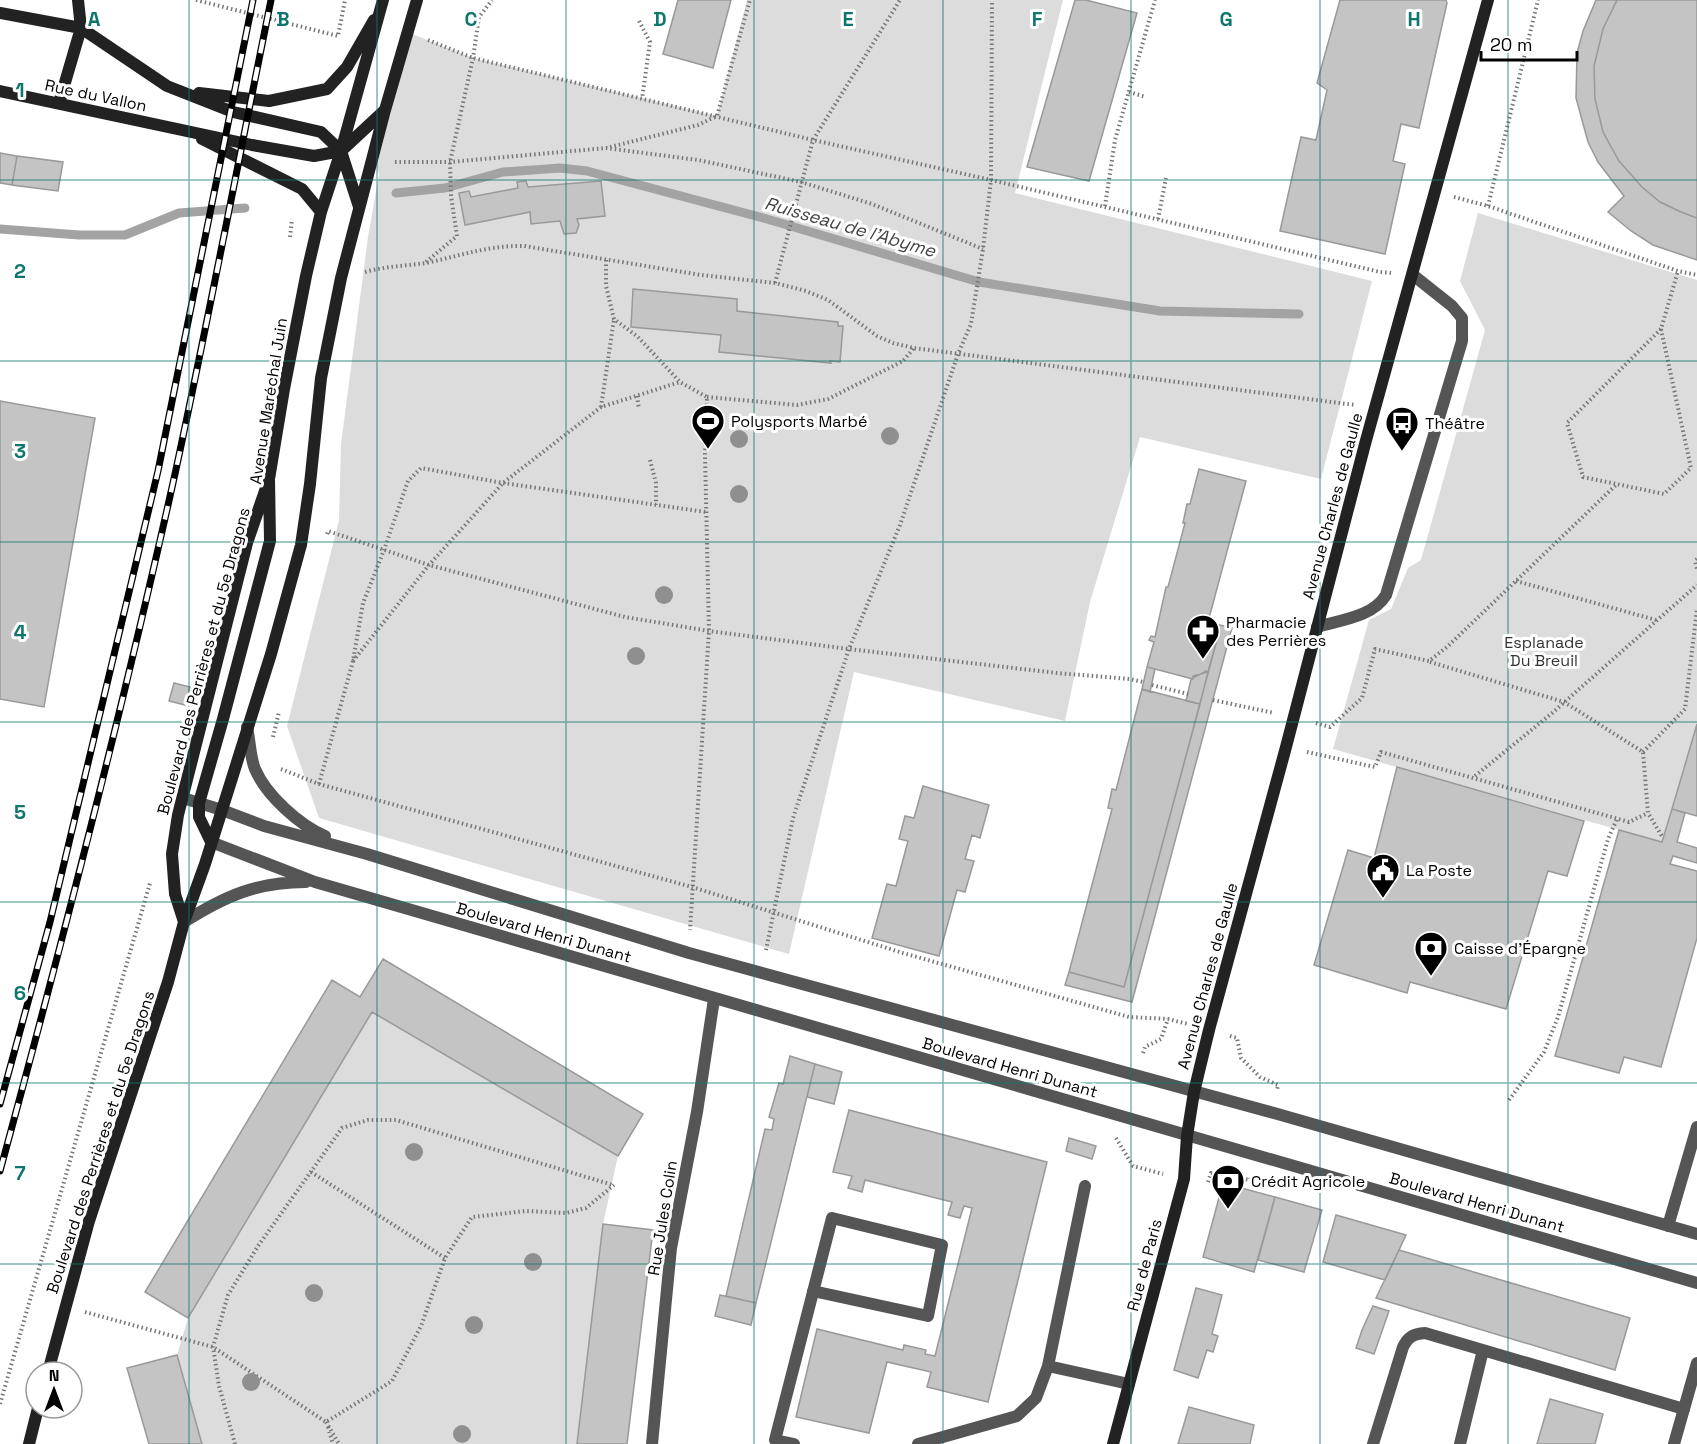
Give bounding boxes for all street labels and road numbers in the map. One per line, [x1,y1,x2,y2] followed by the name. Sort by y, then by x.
[43,74,149,117] street label: Rue du Vallon
[245,316,292,486] street label: Avenue Maréchal Juin
[1297,410,1368,602] street label: Avenue Charles de Gaulle
[152,505,255,817] street label: Boulevard des Perrières et du 5e Dragons
[1172,880,1243,1072] street label: Avenue Charles de Gaulle
[454,897,634,968] street label: Boulevard Henri Dunant
[41,988,159,1296] street label: Boulevard des Perrières et du 5e Dragons
[920,1032,1100,1103] street label: Boulevard Henri Dunant
[643,1159,682,1277] street label: Rue Jules Colin
[1387,1167,1567,1238] street label: Boulevard Henri Dunant
[1122,1217,1167,1313] street label: Rue de Paris

